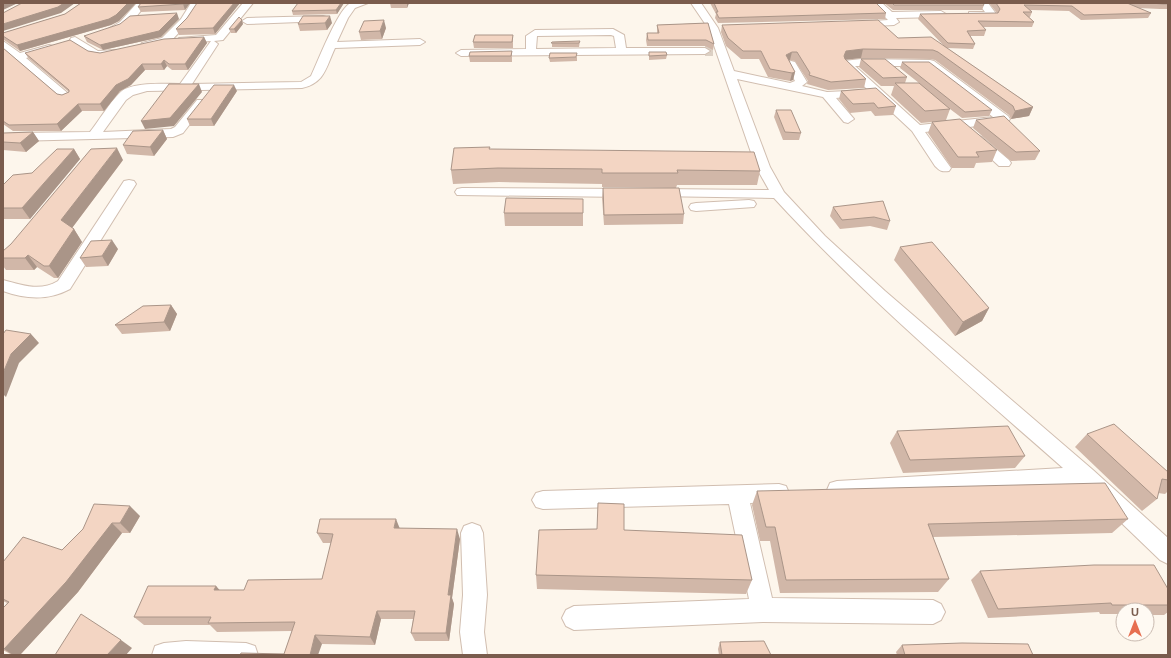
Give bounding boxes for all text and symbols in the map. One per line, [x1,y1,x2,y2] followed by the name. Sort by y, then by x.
[1115,602,1155,642] north arrow
[1131,606,1139,618] text: U

